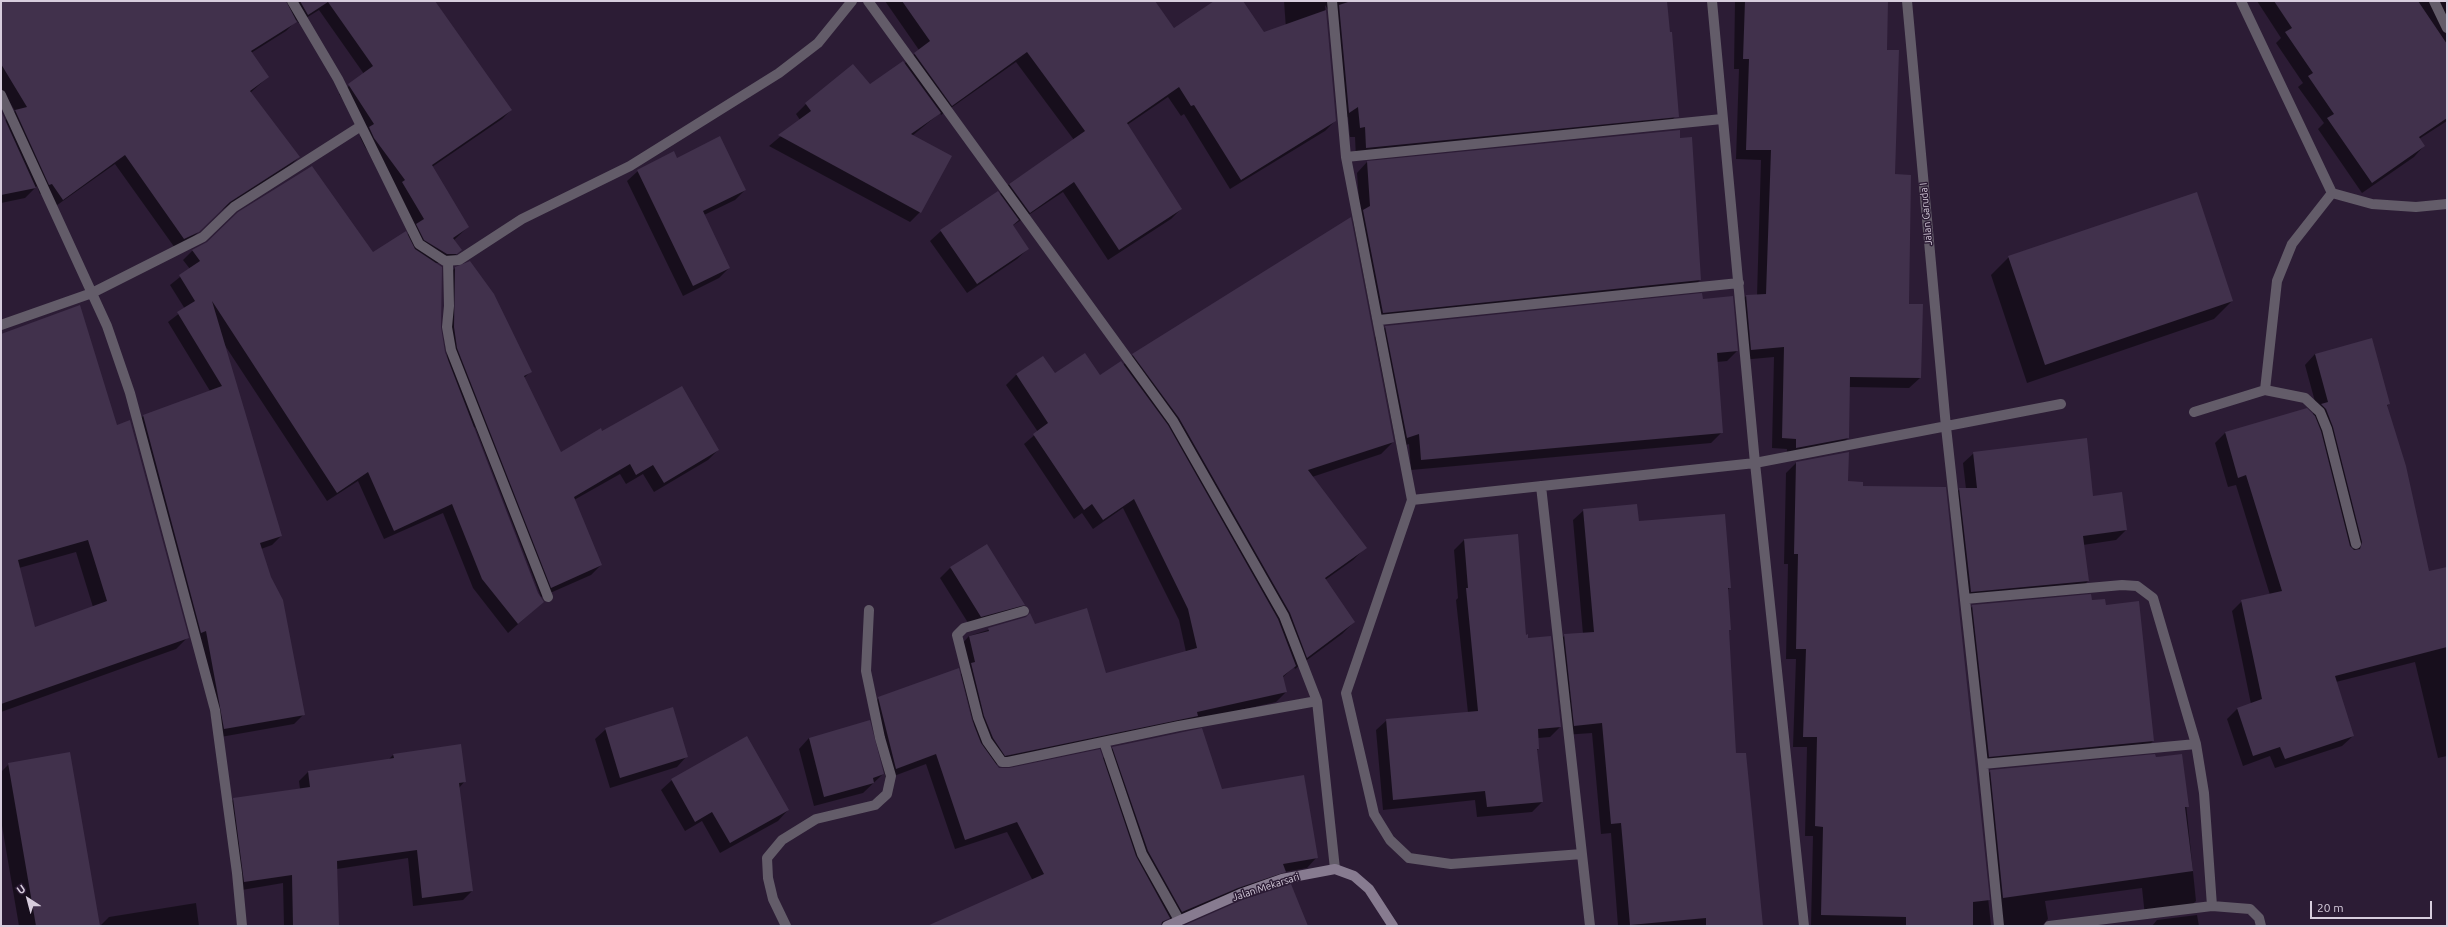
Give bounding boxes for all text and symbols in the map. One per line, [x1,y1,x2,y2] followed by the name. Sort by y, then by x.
[1917,182,1935,246] street label: Jalan Garuda I
[1231,871,1301,903] street label: Jalan Mekarsari
[8,879,48,919] north arrow
[14,882,28,896] text: U
[2312,893,2434,919] scale bar
[2317,901,2344,914] text: 20 m

